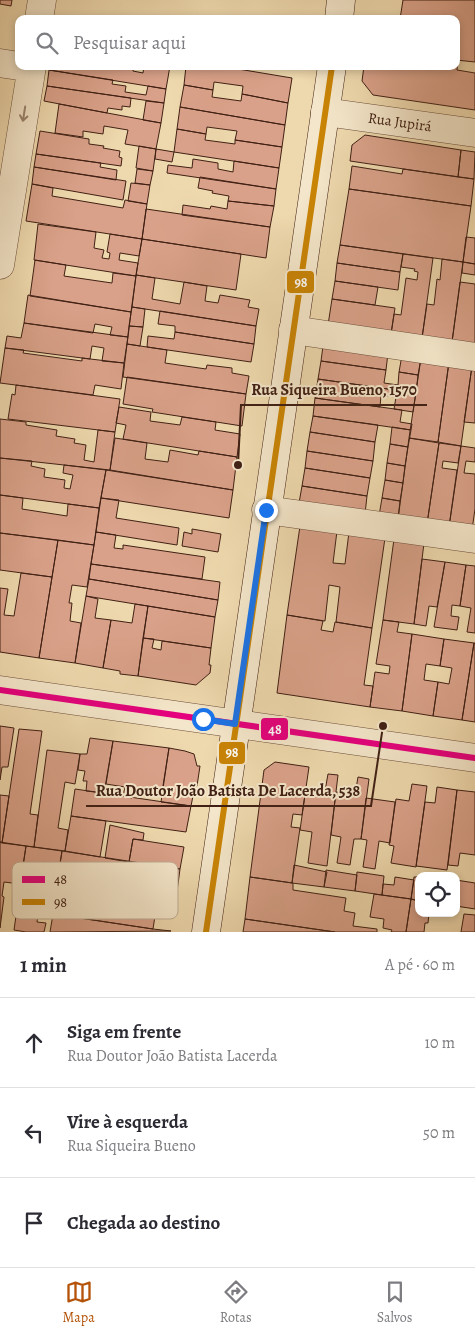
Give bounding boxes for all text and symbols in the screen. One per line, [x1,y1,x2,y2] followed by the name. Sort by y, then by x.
[15,15,460,70] search box
[33,29,61,57] icon: search
[73,30,186,56] text: Pesquisar aqui
[19,106,29,122] one-way arrow
[367,108,433,136] street label: Rua Jupirá
[286,270,315,294] line badge: 98
[294,273,308,292] text: 98
[241,374,427,405] callout: Rua Siqueira Bueno, 1570
[251,379,417,401] text: Rua Siqueira Bueno, 1570
[255,499,278,522] route end
[192,708,215,731] route start
[260,717,289,741] line badge: 48
[268,720,282,739] text: 48
[218,741,246,765] line badge: 98
[225,743,239,762] text: 98
[86,775,371,806] callout: Rua Doutor João Batista De Lacerda, 538
[96,780,361,802] text: Rua Doutor João Batista De Lacerda, 538
[12,862,178,919] legend
[54,870,67,889] text: 48
[415,872,460,917] map controls
[415,872,460,917] button: locate
[54,893,67,912] text: 98
[20,951,67,979] text: 1 min
[385,954,455,976] text: A pé · 60 m
[67,1019,181,1045] text: Siga em frente
[20,1029,48,1057] icon: ahead
[425,1032,455,1054] text: 10 m
[67,1045,278,1067] text: Rua Doutor João Batista Lacerda
[67,1109,188,1135] text: Vire à esquerda
[20,1119,48,1147] icon: left
[423,1122,455,1144] text: 50 m
[67,1135,196,1157] text: Rua Siqueira Bueno
[20,1209,48,1237] icon: arrive
[67,1210,220,1236] text: Chegada ao destino
[63,1278,95,1327] tab: Mapa
[220,1278,252,1327] tab: Rotas
[377,1278,412,1327] tab: Salvos

